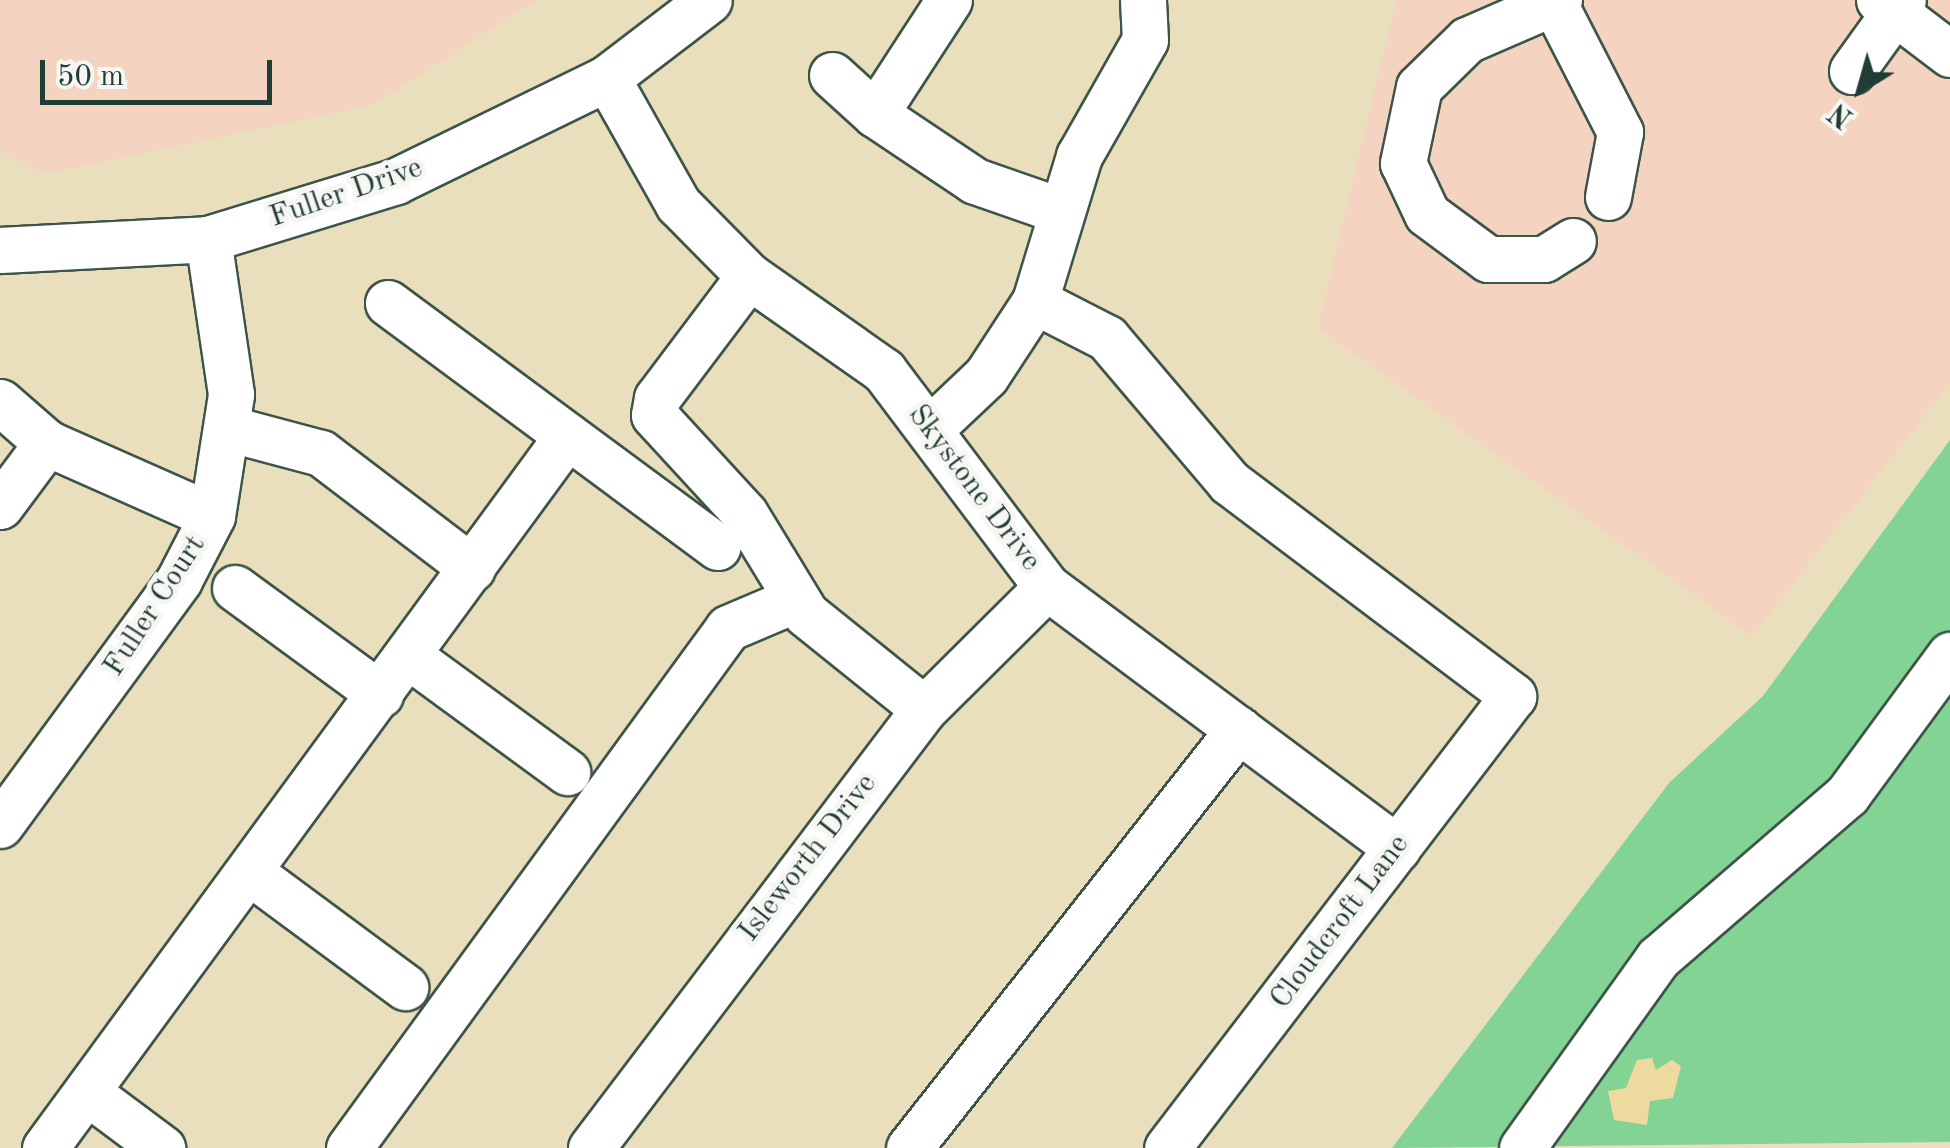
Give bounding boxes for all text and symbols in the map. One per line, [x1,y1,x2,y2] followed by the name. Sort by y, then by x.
[45,40,278,102] scale bar
[1810,40,1910,140] north arrow
[57,62,124,92] text: 50 m
[1825,96,1859,132] text: N
[265,150,427,236] street label: Fuller Drive
[900,398,1048,578] street label: Skystone Drive
[96,529,214,683] street label: Fuller Court
[731,767,885,949] street label: Isleworth Drive
[1263,828,1417,1016] street label: Cloudcroft Lane

